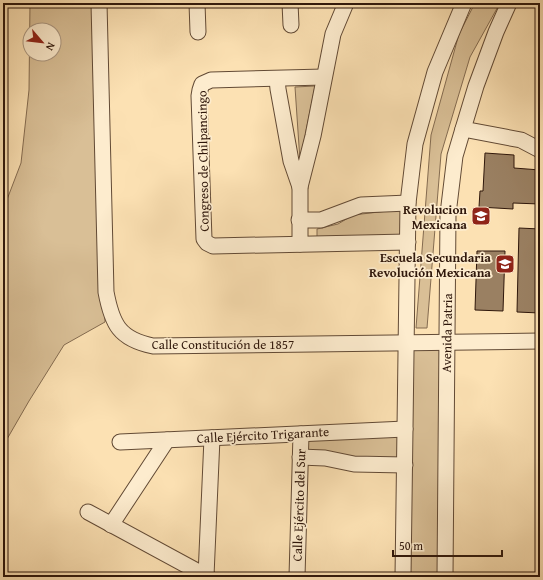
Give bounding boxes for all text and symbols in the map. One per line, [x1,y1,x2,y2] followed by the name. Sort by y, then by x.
[22,22,62,62] north arrow
[42,40,60,54] text: N
[192,90,214,232] street label: Congreso de Chilpancingo
[403,200,467,234] place label: Revolucion Mexicana
[470,205,492,227] school or university icon: Revolucion Mexicana
[369,248,491,282] place label: Escuela Secundaria Revolución Mexicana
[494,253,516,275] school or university icon: Escuela Secundaria Revolución Mexicana
[437,292,457,373] street label: Avenida Patria
[152,335,294,354] street label: Calle Constitución de 1857
[196,422,330,448] street label: Calle Ejército Trigarante
[288,448,310,562] street label: Calle Ejército del Sur
[393,532,502,558] scale bar
[399,537,423,554] text: 50 m

